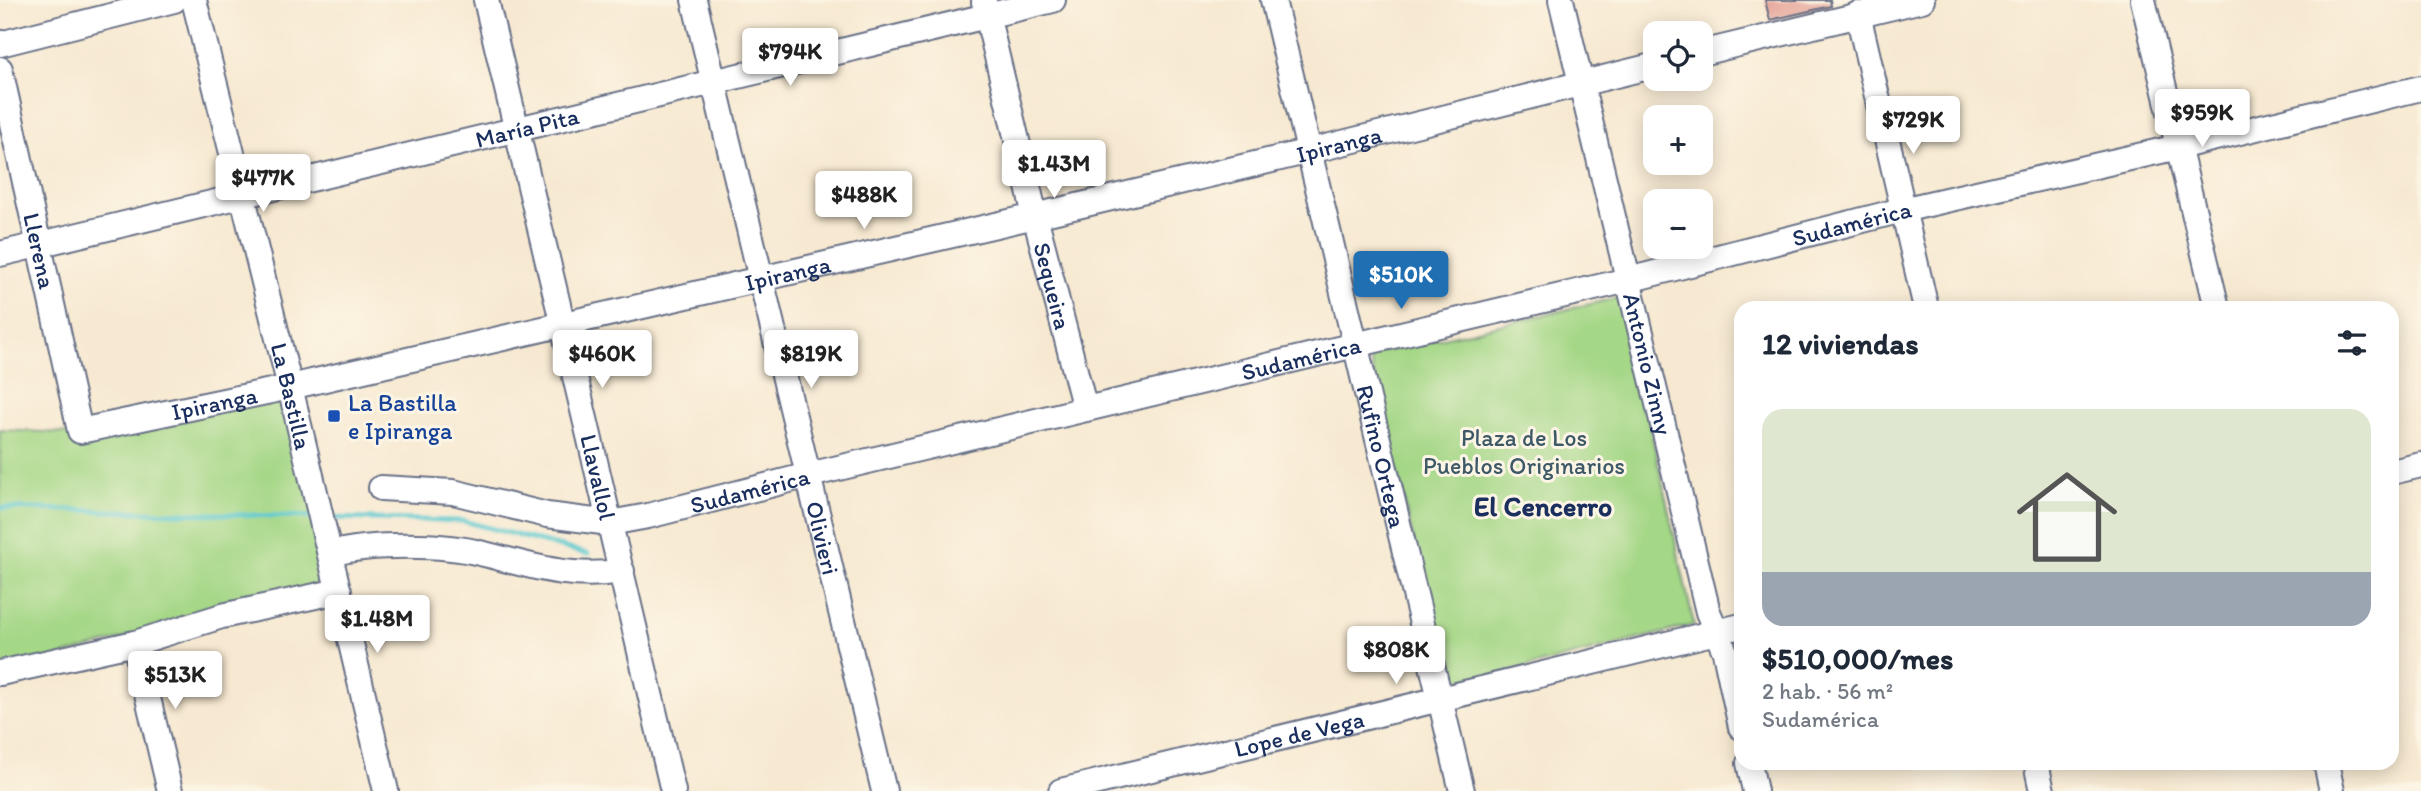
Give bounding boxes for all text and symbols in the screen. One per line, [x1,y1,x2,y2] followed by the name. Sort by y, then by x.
[1643,21,1713,259] map controls
[1643,21,1713,91] button: locate
[741,28,839,88] pin: $794K
[758,37,822,65] text: $794K
[2153,90,2251,149] pin: $959K
[1864,96,1962,156] pin: $729K
[2171,98,2233,126] text: $959K
[472,100,582,153] street label: María Pita
[1643,105,1713,175] button: +
[1882,105,1944,133] text: $729K
[1293,119,1385,168] street label: Ipiranga
[997,140,1111,200] pin: $1.43M
[1018,149,1090,177] text: $1.43M
[214,154,312,214] pin: $477K
[232,163,295,191] text: $477K
[815,172,913,231] pin: $488K
[831,180,897,208] text: $488K
[1643,189,1713,259] button: −
[1789,194,1915,252] street label: Sudamérica
[18,210,63,292] street label: Llerena
[1028,239,1078,333] street label: Sequeira
[742,249,834,297] street label: Ipiranga
[1352,252,1450,311] pin: $510K
[1369,260,1433,288] text: $510K
[1617,290,1680,438] street label: Antonio Zinny
[2333,324,2371,362] icon: filters
[1762,325,1919,362] text: 12 viviendas
[1238,329,1364,386] street label: Sudamérica
[553,330,651,390] pin: $460K
[762,330,860,390] pin: $819K
[569,339,635,367] text: $460K
[780,339,842,367] text: $819K
[265,340,319,453] street label: La Bastilla
[169,380,260,426] street label: Ipiranga
[1351,382,1413,531] street label: Rufino Ortega
[348,388,457,445] place label: La Bastilla e Ipiranga
[326,408,342,424] marker: La Bastilla e Ipiranga
[1423,423,1625,480] park label: Plaza de Los Pueblos Originarios
[575,431,623,523] street label: Llavallol
[2004,454,2130,580] icon: home
[687,461,813,519] street label: Sudamérica
[1474,489,1612,523] district label: El Cencerro
[800,498,846,578] street label: Olivieri
[320,596,434,655] pin: $1.48M
[341,604,413,632] text: $1.48M
[1347,626,1445,686] pin: $808K
[1363,635,1429,663] text: $808K
[1762,640,1953,677] text: $510,000/mes
[126,652,224,711] pin: $513K
[144,660,206,688] text: $513K
[1762,677,1893,705] text: 2 hab. · 56 m²
[1231,703,1367,763] street label: Lope de Vega
[1762,705,1879,733] text: Sudamérica

